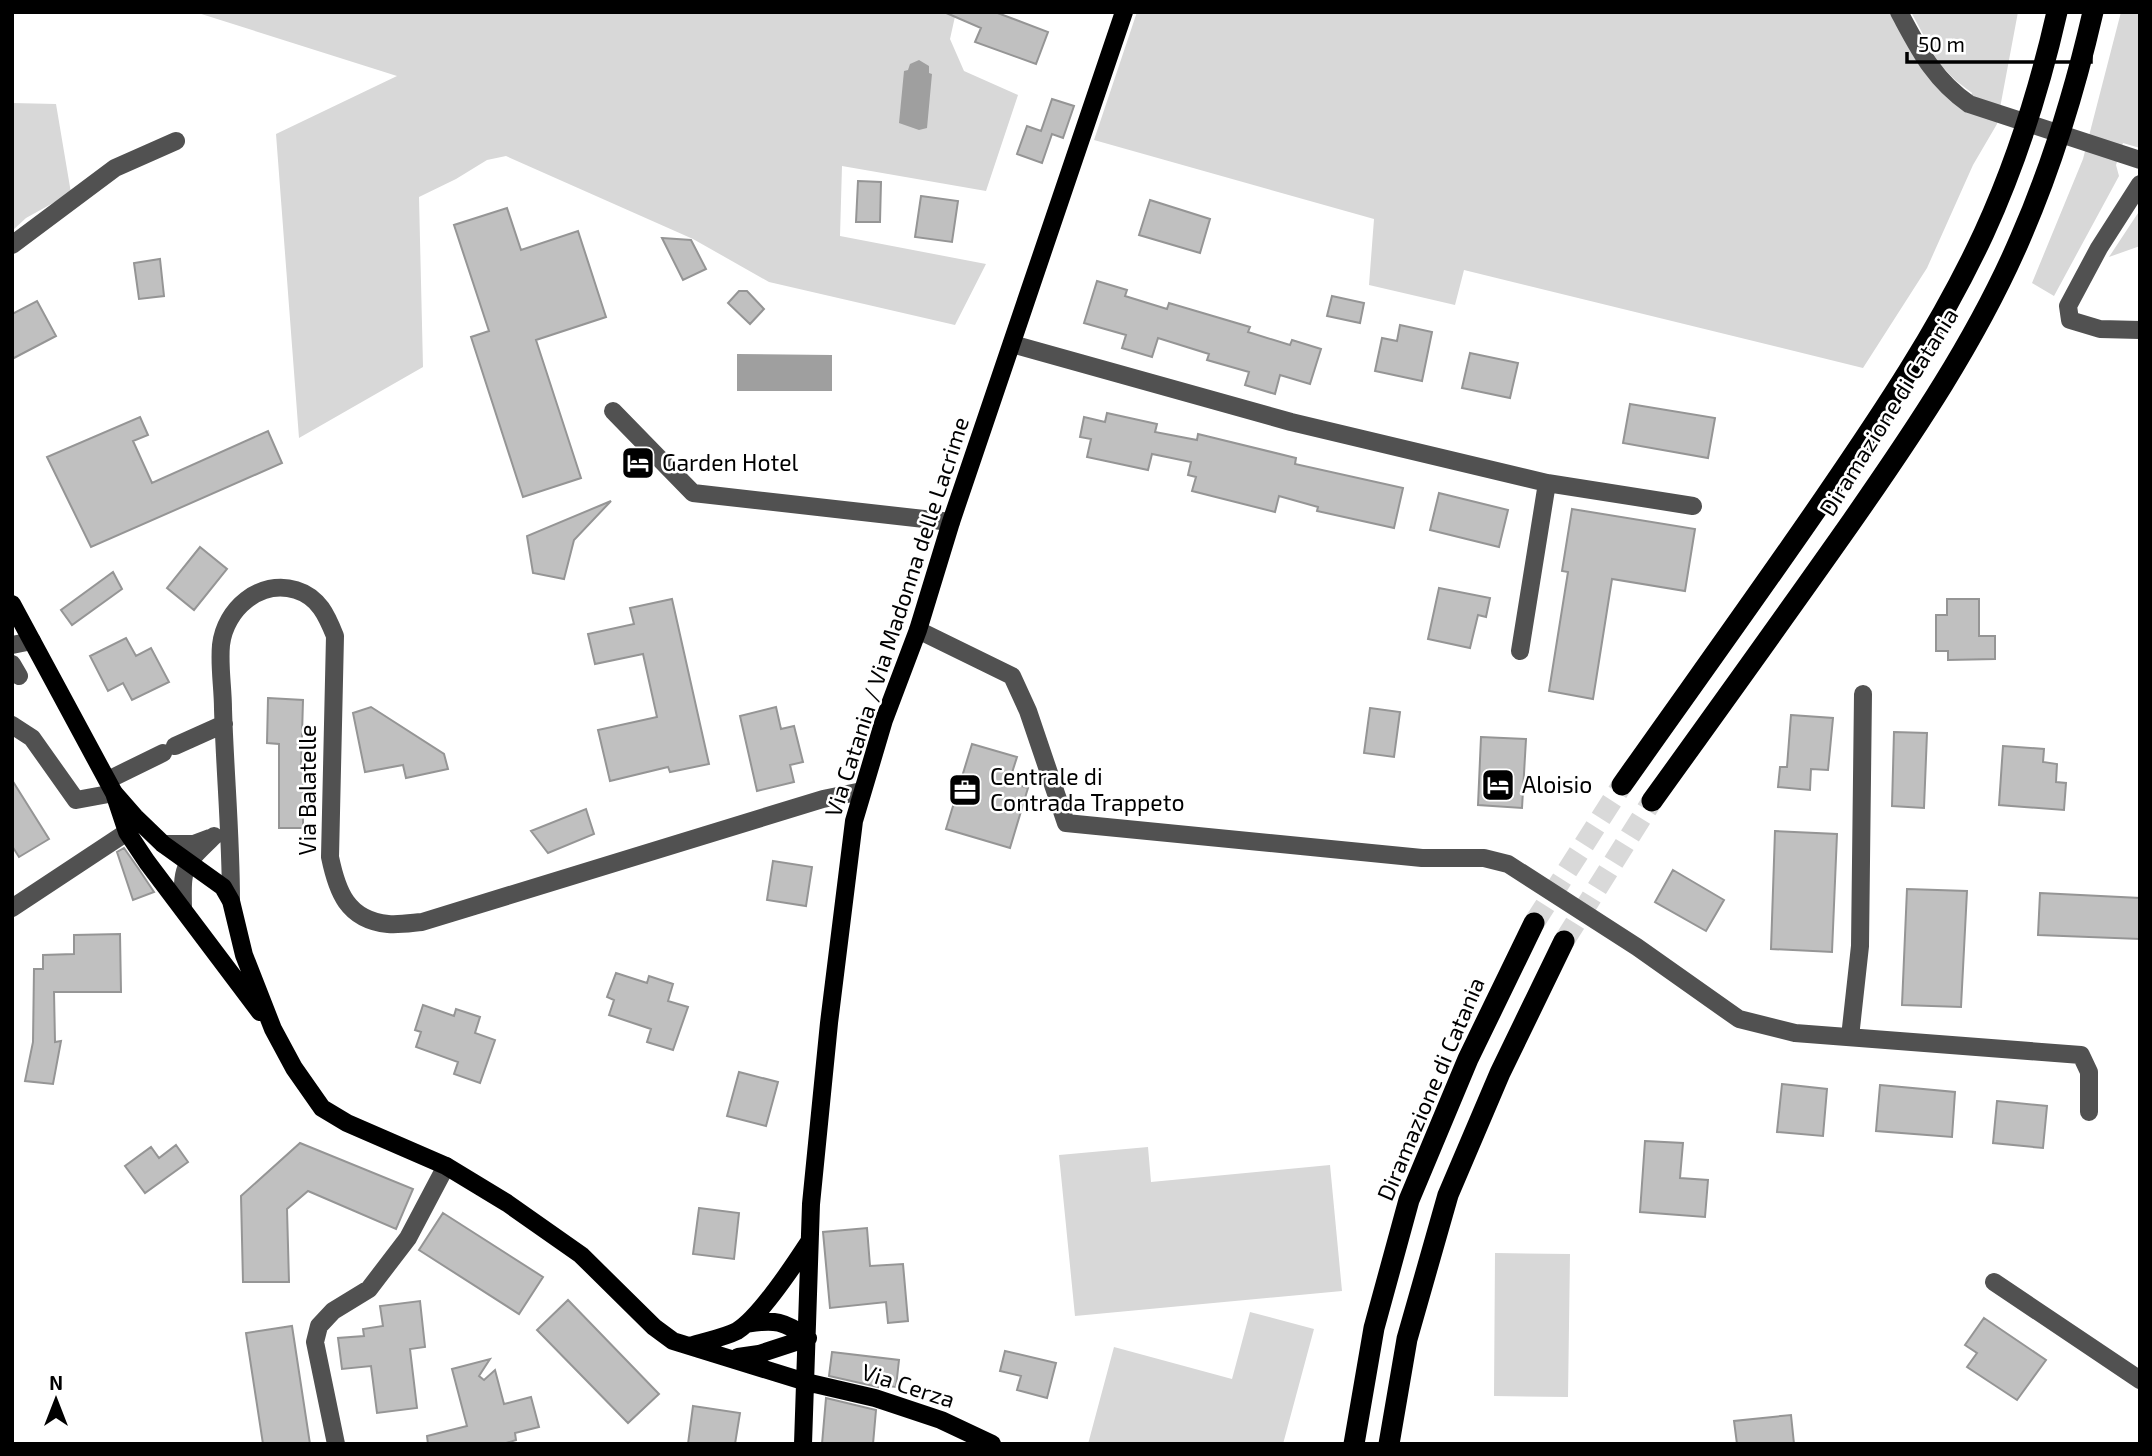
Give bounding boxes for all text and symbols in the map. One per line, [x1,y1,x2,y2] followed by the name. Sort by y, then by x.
[1907,21,2091,65] scale bar
[1918,31,1965,56] text: 50 m
[1813,302,1964,521] street label: Diramazione di Catania
[818,413,974,820] street label: Via Catania / Via Madonna delle Lacrime
[619,444,657,482] hotel icon: Garden Hotel
[662,448,799,476] place label: Garden Hotel
[293,725,321,855] street label: Via Balatelle
[990,762,1185,816] place label: Centrale di Contrada Trappeto
[1479,766,1517,804] hotel icon: Aloisio
[1522,770,1592,798] place label: Aloisio
[946,771,984,809] office icon: Centrale di Contrada Trappeto
[1370,973,1490,1204] street label: Diramazione di Catania
[858,1357,959,1413] street label: Via Cerza
[21,1365,91,1435] north arrow
[49,1371,63,1394] text: N

